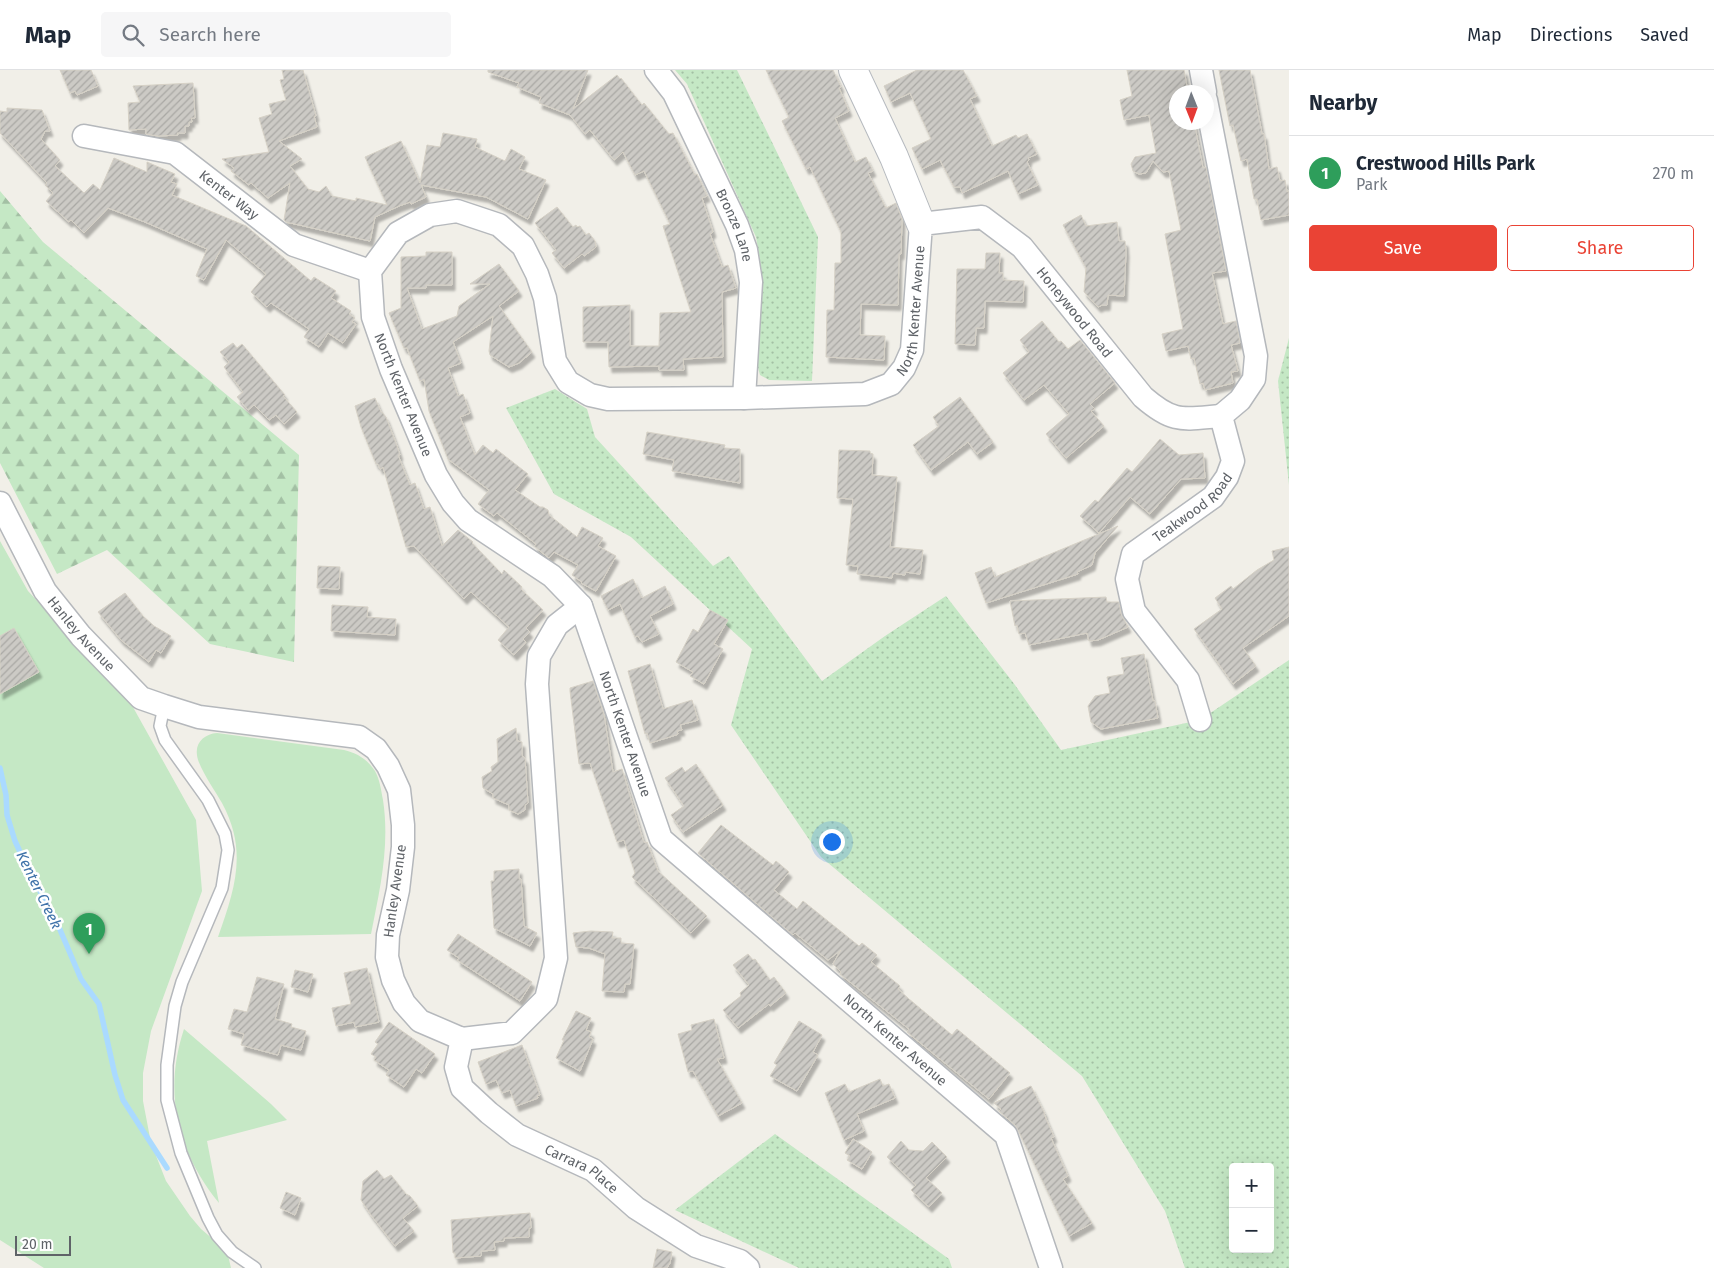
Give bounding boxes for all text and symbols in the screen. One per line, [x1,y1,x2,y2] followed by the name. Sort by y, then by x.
[101,12,451,57] search box
[25,21,71,49] text: Map
[119,21,147,49] icon: search
[159,23,261,46] text: Search here
[1467,24,1502,46] text: Map
[1530,24,1612,46] text: Directions
[1640,24,1689,46] text: Saved
[1169,85,1214,130] north arrow
[1309,90,1377,116] text: Nearby
[1356,152,1535,175] text: Crestwood Hills Park
[1321,164,1329,183] text: 1
[1652,164,1694,183] text: 270 m
[196,166,263,223] street label: Kenter Way
[1356,175,1388,194] text: Park
[712,186,756,263] street label: Bronze Lane
[1309,225,1497,271] button: Save
[1507,225,1694,271] button: Share
[892,245,928,379] street label: North Kenter Avenue
[1033,264,1116,361] street label: Honeywood Road
[370,331,436,459] street label: North Kenter Avenue
[1150,469,1236,546] street label: Teakwood Road
[44,593,119,675] street label: Hanley Avenue
[595,669,655,799] street label: North Kenter Avenue
[819,829,845,855] your location
[380,843,410,939] street label: Hanley Avenue
[12,848,66,932] water label: Kenter Creek
[73,913,105,954] pin: 1
[840,990,950,1090] street label: North Kenter Avenue
[542,1140,622,1197] street label: Carrara Place
[1229,1163,1274,1253] map controls
[1229,1163,1274,1208] button: +
[1229,1208,1274,1253] button: −
[15,1233,71,1256] scale bar
[22,1236,52,1253] text: 20 m

